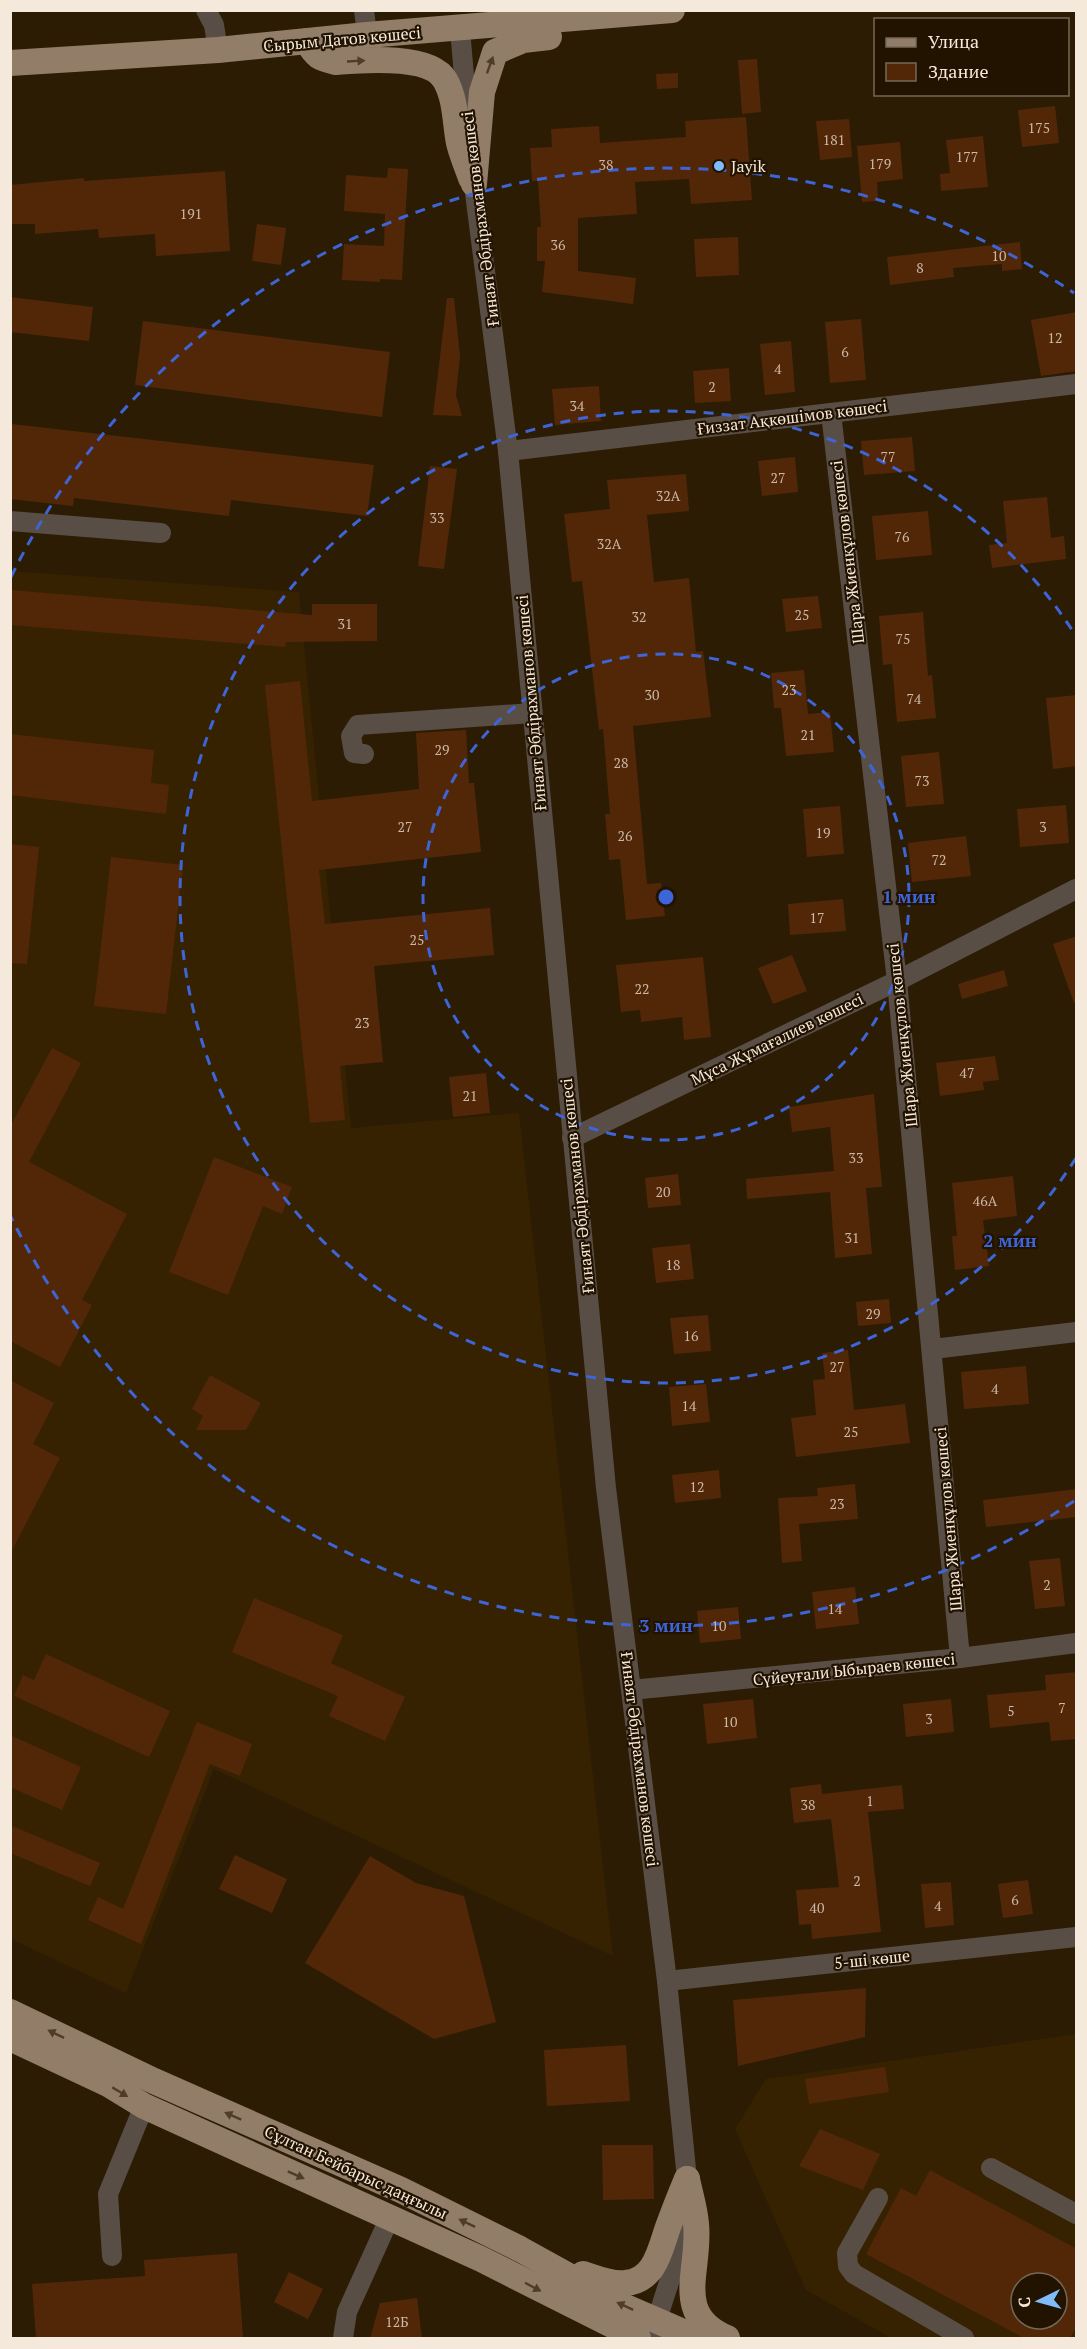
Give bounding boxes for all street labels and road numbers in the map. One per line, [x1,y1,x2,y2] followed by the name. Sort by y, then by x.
[262,21,422,57] street label: Сырым Датов көшесі
[456,110,504,328] street label: Ғинаят Әбдірахманов көшесі
[696,394,889,440] street label: Ғиззат Ақкөшімов көшесi
[825,459,869,645] street label: Шара Жиенқұлов көшесі
[511,594,551,812] street label: Ғинаят Әбдірахманов көшесі
[881,942,923,1128] street label: Шара Жиенқұлов көшесі
[687,988,867,1090] street label: Мұса Жұмағалиев көшесі
[555,1077,599,1295] street label: Ғинаят Әбдірахманов көшесі
[929,1426,967,1612] street label: Шара Жиенқұлов көшесі
[752,1647,957,1691] street label: Сүйеуғали Ыбыраев көшесi
[616,1650,664,1868] street label: Ғинаят Әбдірахманов көшесі
[833,1944,911,1974] street label: 5-шi көше
[261,2120,451,2224] street label: Сұлтан Бейбарыс даңғылы

